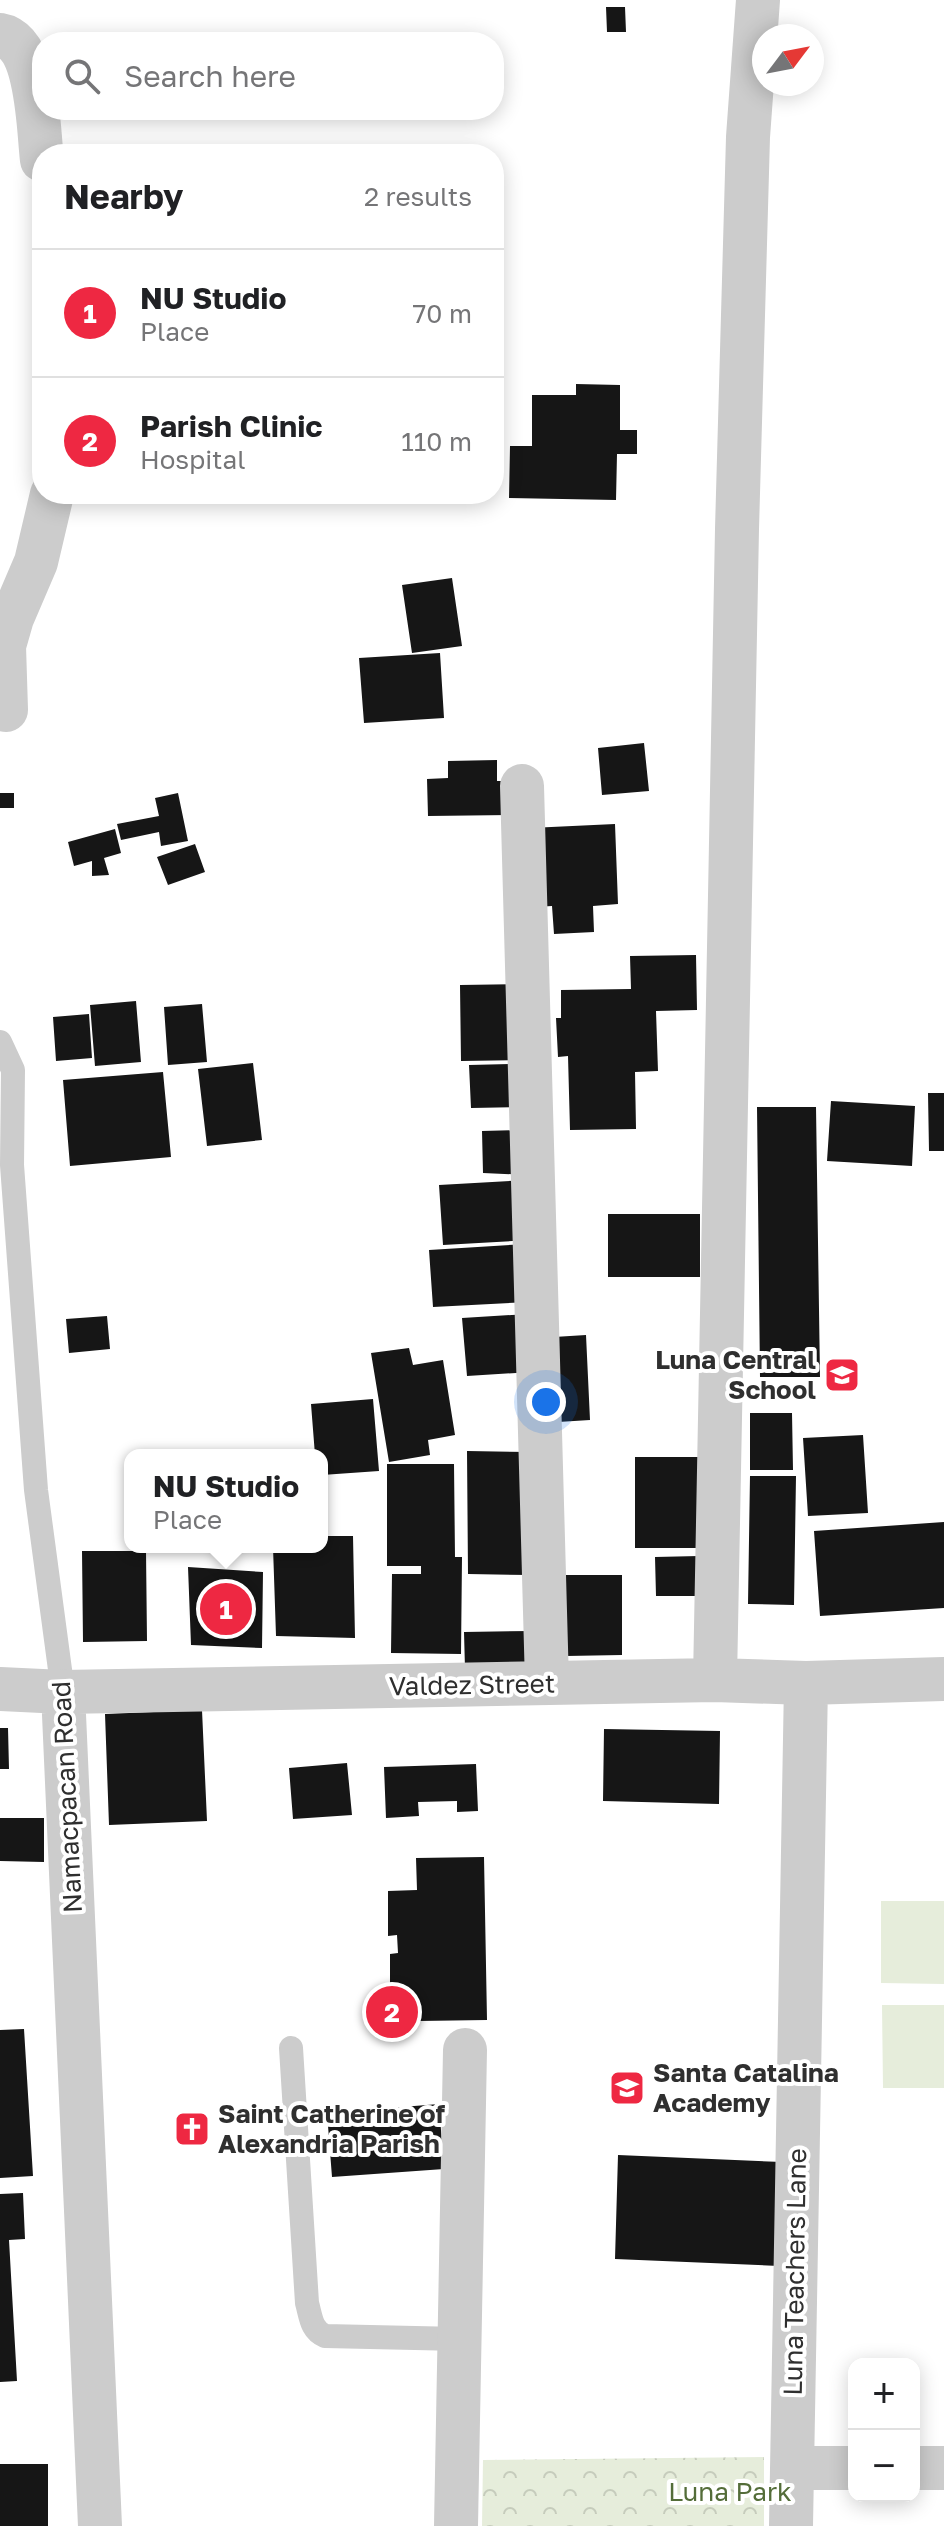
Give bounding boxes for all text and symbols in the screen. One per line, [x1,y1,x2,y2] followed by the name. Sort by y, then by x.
[752,24,824,96] north arrow
[32,32,504,120] search box
[60,54,104,98] icon: search
[124,58,296,94] text: Search here
[64,176,184,216] text: Nearby
[364,181,472,212] text: 2 results
[140,280,287,316] text: NU Studio
[83,298,97,329] text: 1
[413,298,472,329] text: 70 m
[140,316,209,347] text: Place
[140,408,323,444] text: Parish Clinic
[82,426,98,457] text: 2
[401,426,472,457] text: 110 m
[140,444,246,475] text: Hospital
[655,1344,816,1405] place label: Luna Central School
[823,1356,861,1394] school or university icon: Luna Central School
[526,1382,566,1422] your location
[124,1449,328,1553] popup
[153,1468,299,1504] text: NU Studio
[153,1504,222,1535] text: Place
[200,1579,252,1639] pin: 1
[389,1668,555,1701] street label: Valdez Street
[45,1680,88,1914] street label: Namacpacan Road
[366,1982,418,2042] pin: 2
[653,2057,839,2118] place label: Santa Catalina Academy
[608,2069,646,2107] school or university icon: Santa Catalina Academy
[218,2098,446,2159] place label: Saint Catherine of Alexandria Parish
[173,2110,211,2148] church icon: Saint Catherine of Alexandria Parish
[777,2148,812,2396] street label: Luna Teachers Lane
[848,2358,920,2502] map controls
[848,2358,920,2430] button: +
[848,2430,920,2502] button: −
[668,2476,792,2507] park label: Luna Park

